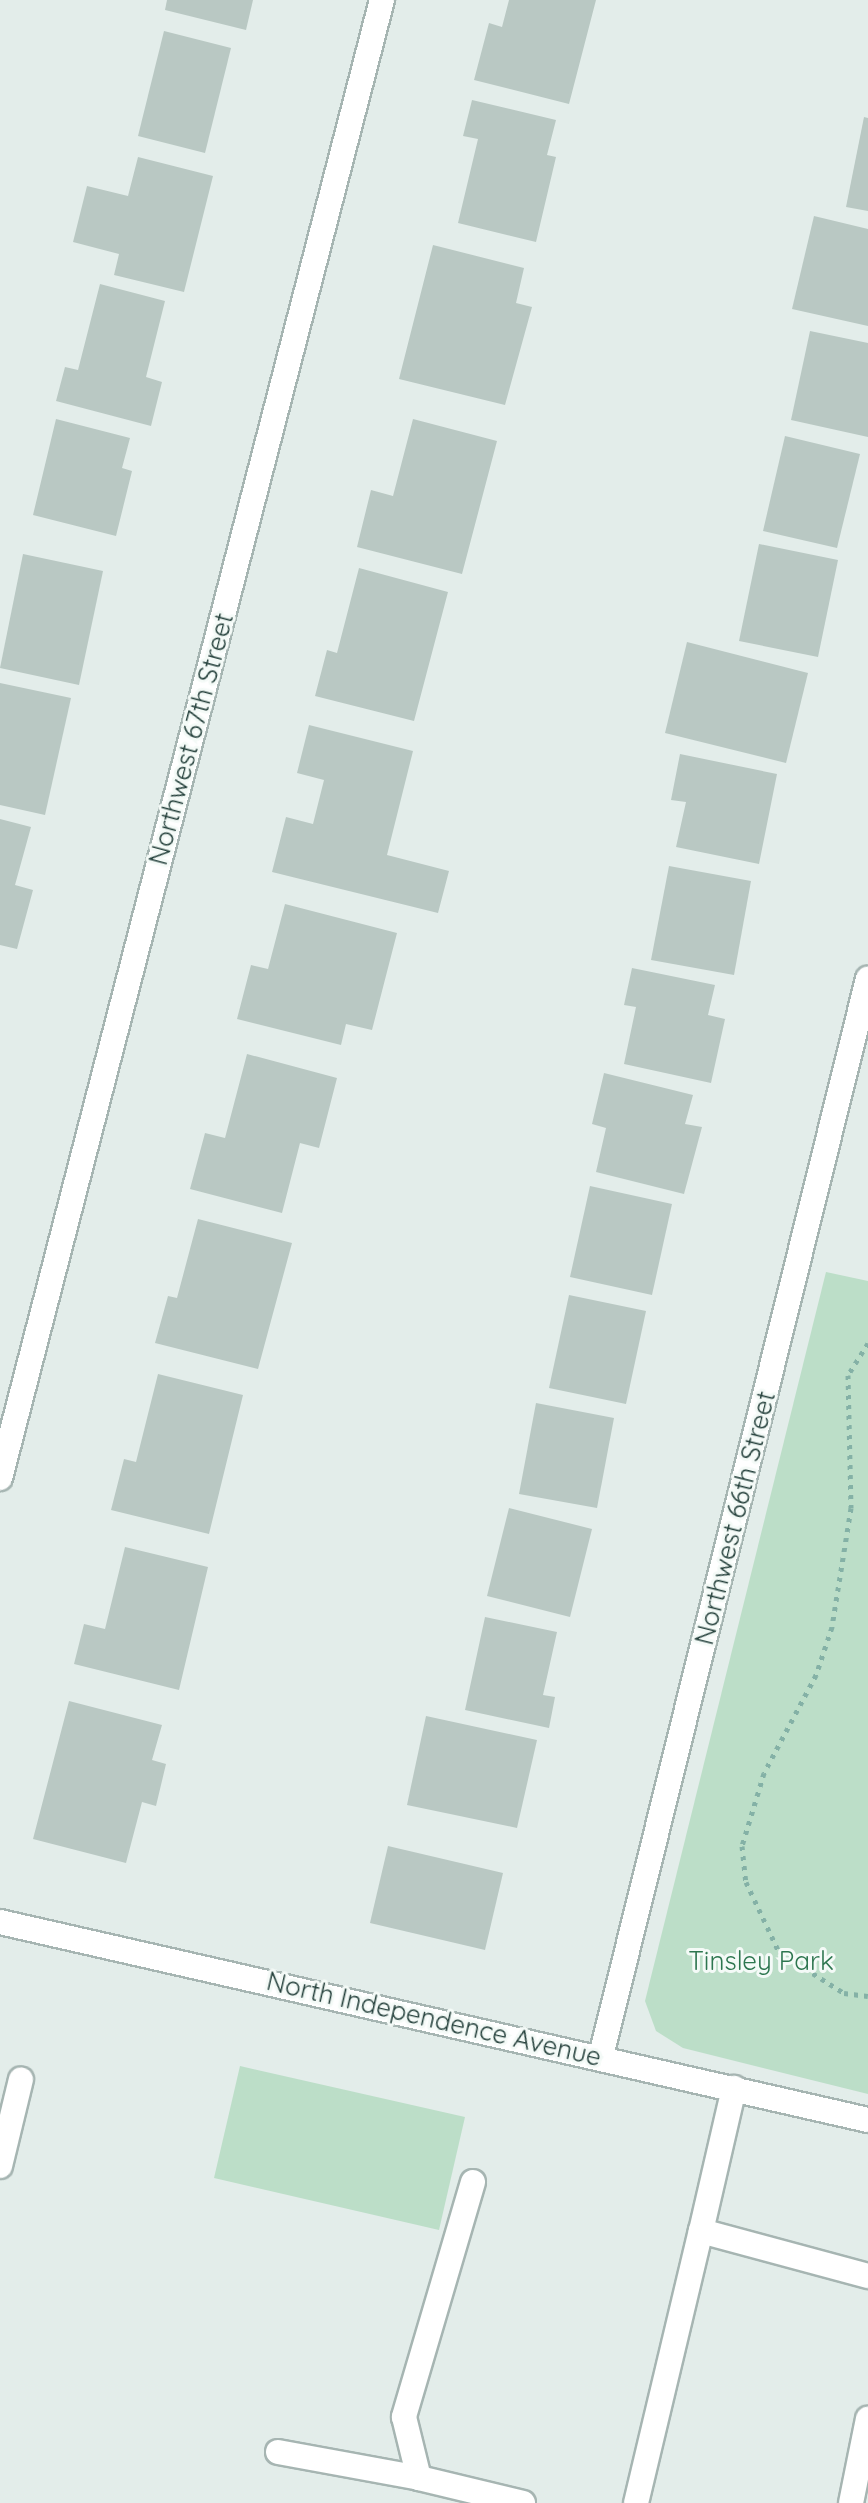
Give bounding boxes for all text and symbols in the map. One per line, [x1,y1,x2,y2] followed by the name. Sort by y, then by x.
[142,610,240,868] street label: Northwest 67th Street
[688,1388,782,1648] street label: Northwest 66th Street
[688,1945,834,1977] park label: Tinsley Park
[264,1965,604,2073] street label: North Independence Avenue

